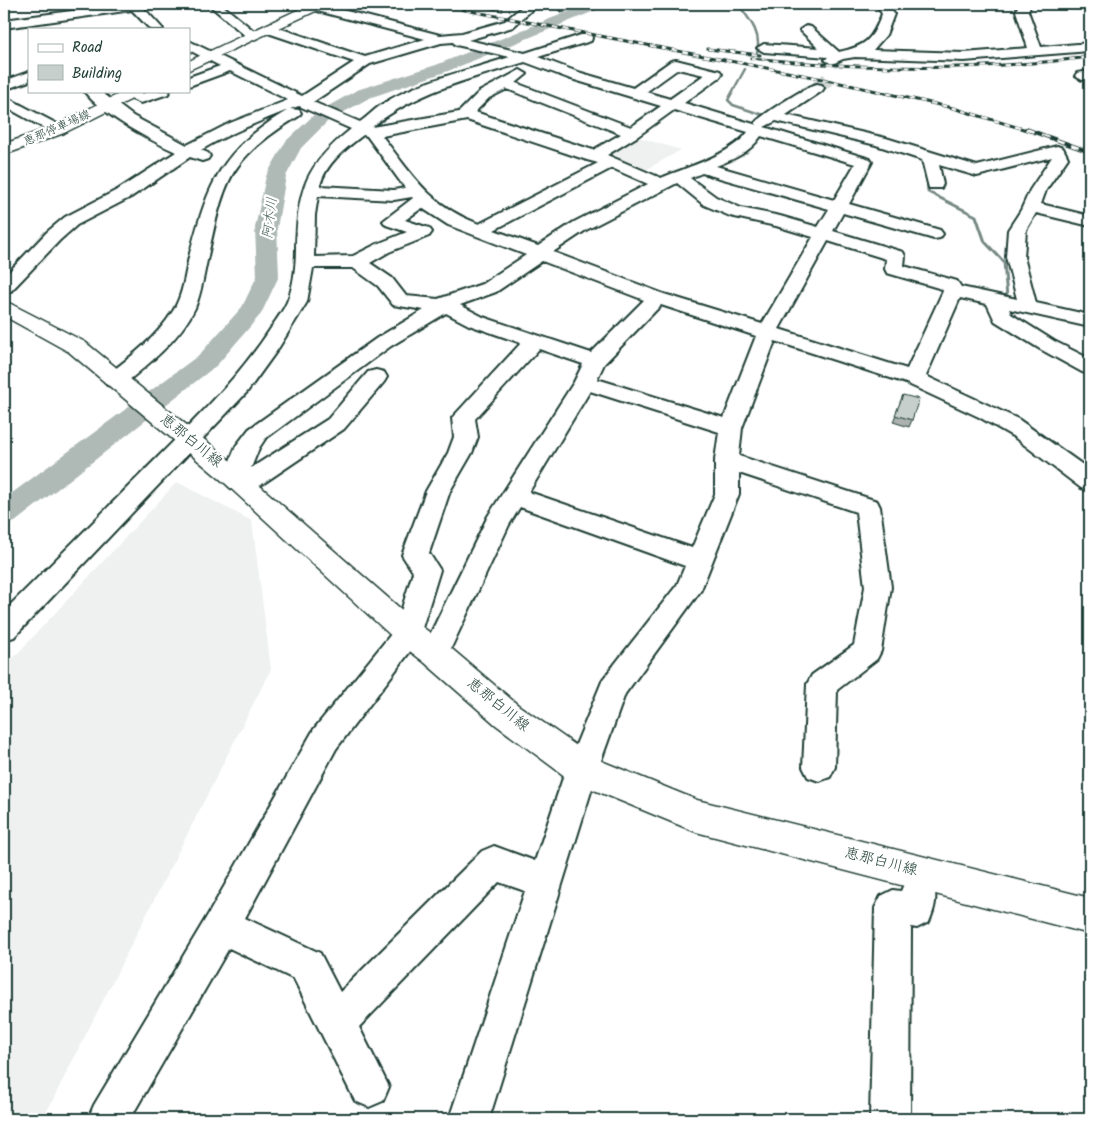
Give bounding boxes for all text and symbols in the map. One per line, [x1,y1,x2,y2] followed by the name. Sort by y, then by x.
[28,28,190,92] legend
[72,36,103,60] text: Road
[72,62,122,86] text: Building
[20,105,94,151] street label: 恵那停車場線
[257,196,283,240] water label: 阿木川
[154,408,228,474] street label: 恵那白川線
[461,672,535,738] street label: 恵那白川線
[842,841,920,883] street label: 恵那白川線

